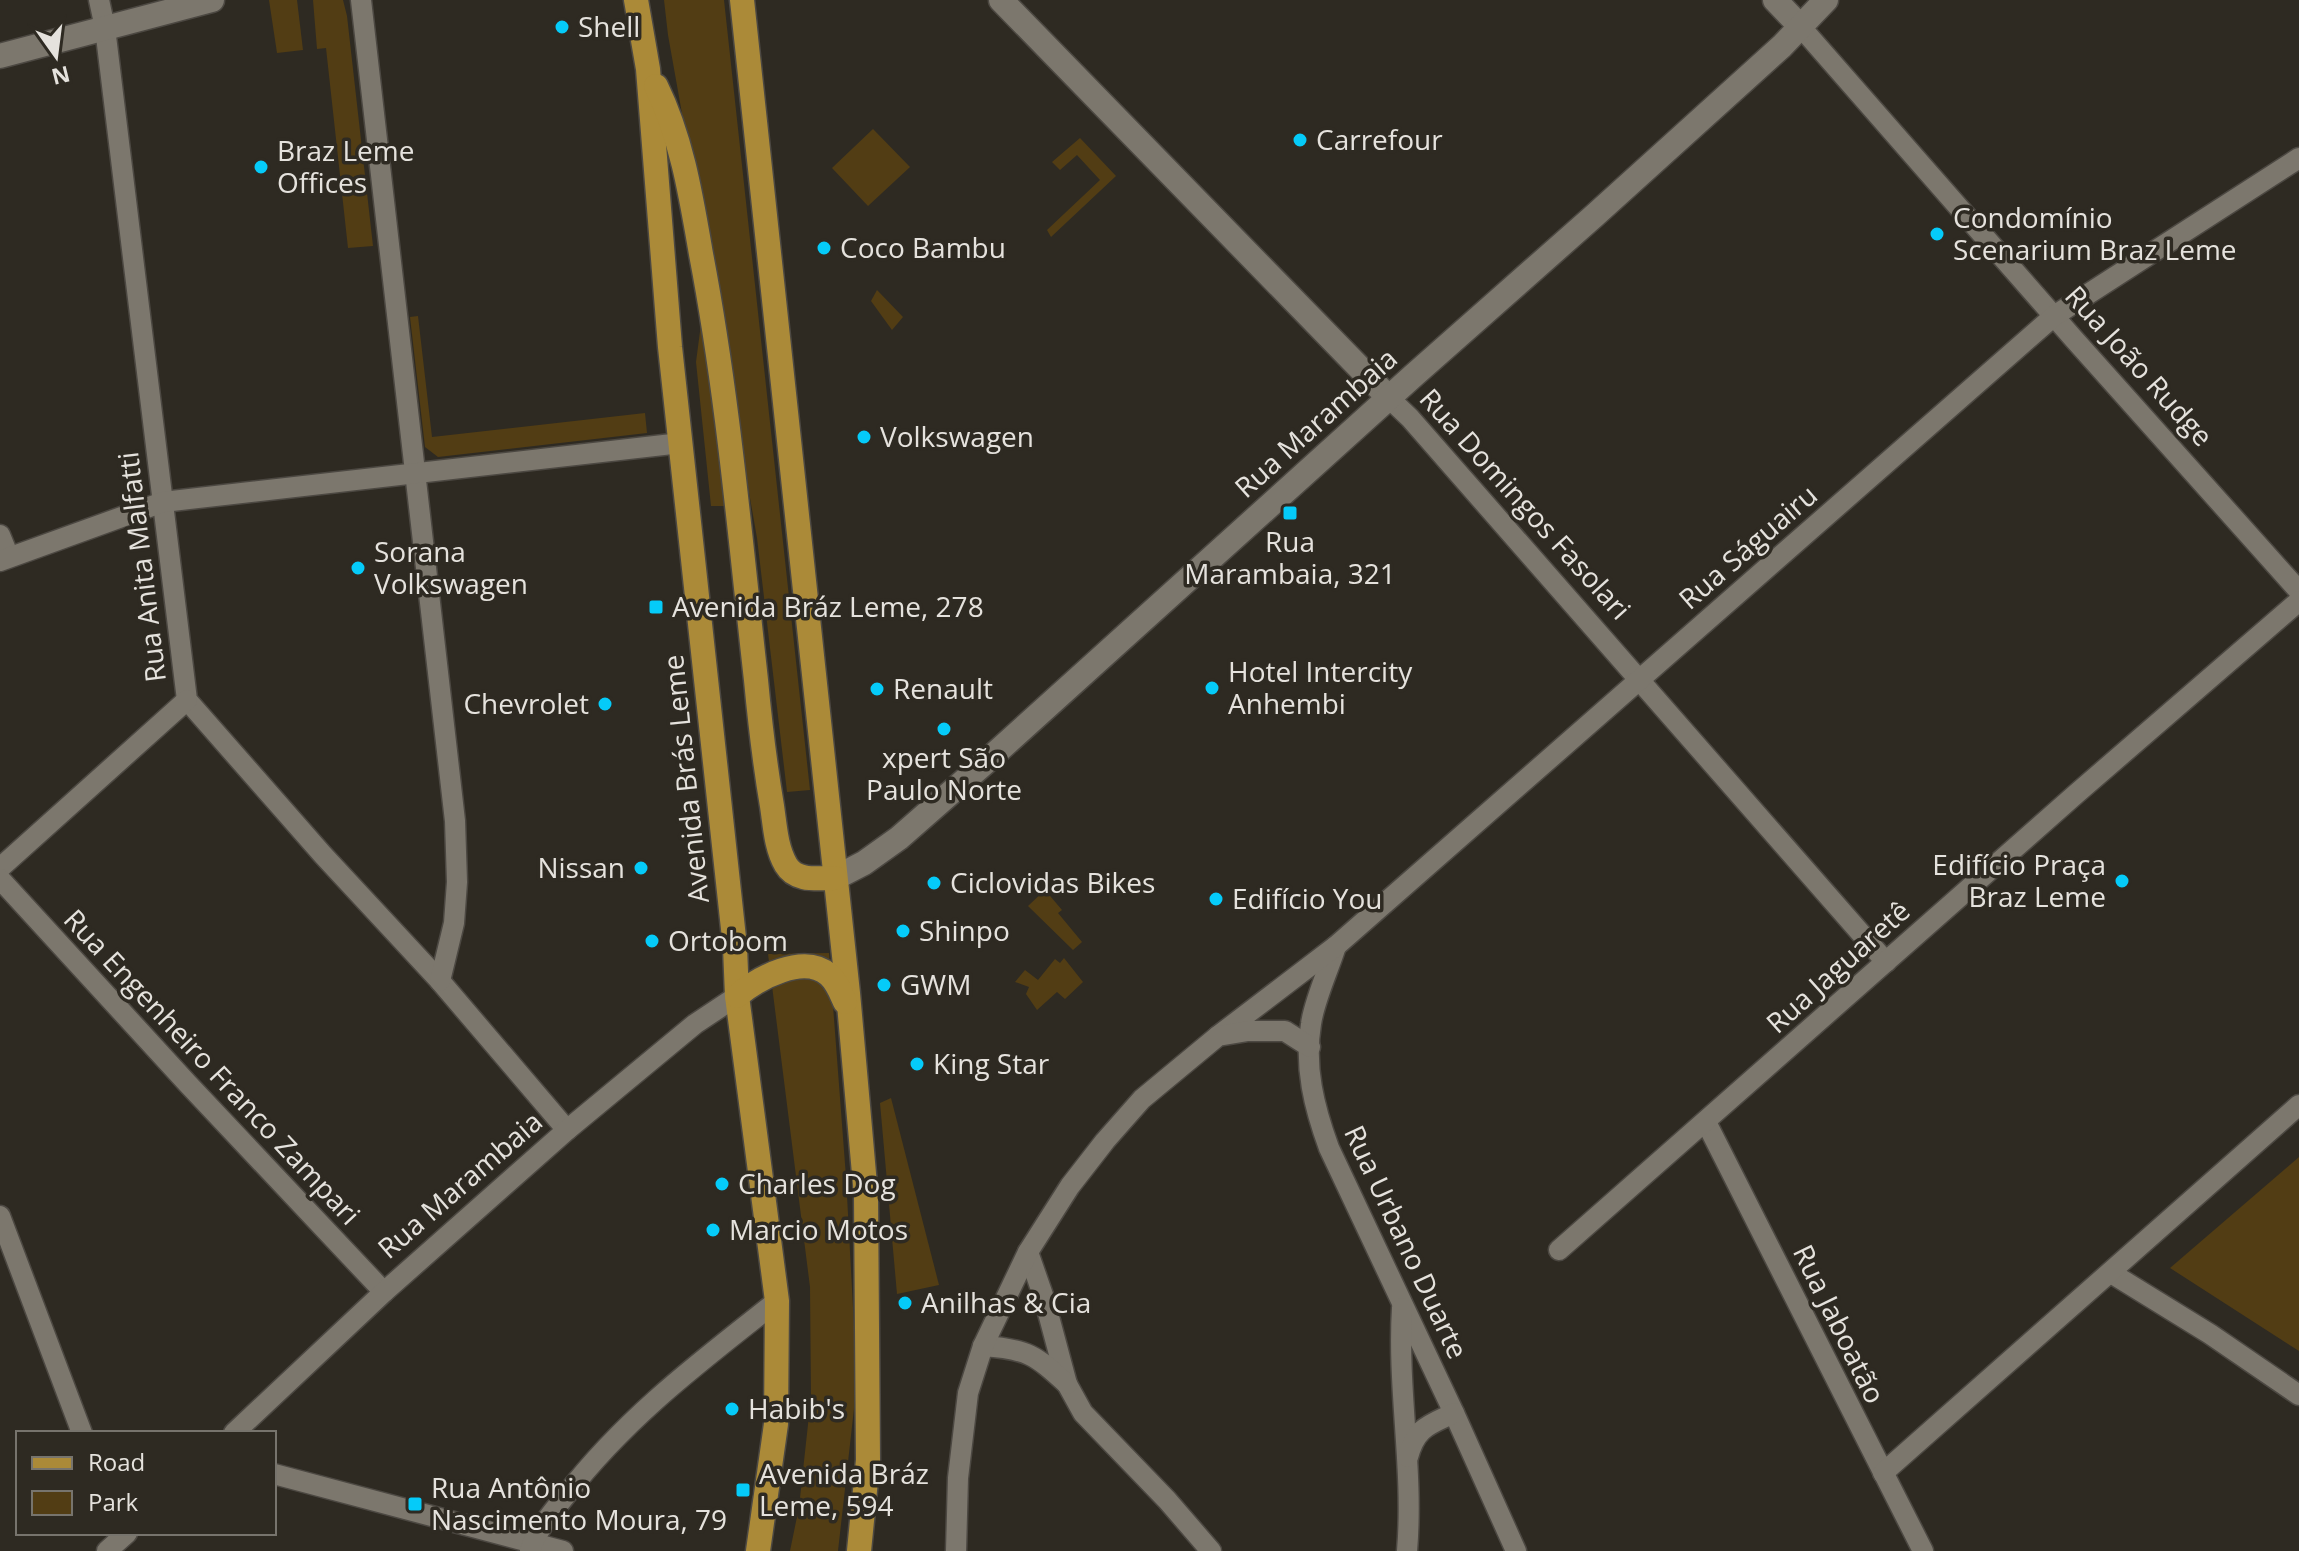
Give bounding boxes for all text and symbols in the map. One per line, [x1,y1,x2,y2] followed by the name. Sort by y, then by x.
[578,7,640,45] place label: Shell
[16,16,96,96] north arrow
[553,18,571,36] marker: Shell
[49,60,73,93] text: N
[1316,120,1443,158] place label: Carrefour
[277,131,414,201] place label: Braz Leme Offices
[1291,131,1309,149] marker: Carrefour
[252,158,270,176] marker: Braz Leme Offices
[1953,198,2237,268] place label: Condomínio Scenarium Braz Leme
[1928,225,1946,243] marker: Condomínio Scenarium Braz Leme
[840,228,1006,266] place label: Coco Bambu
[815,239,833,257] marker: Coco Bambu
[2057,277,2222,454] street label: Rua João Rudge
[1226,339,1405,505] street label: Rua Marambaia
[1412,380,1640,627] street label: Rua Domingos Fasolari
[880,417,1034,455] place label: Volkswagen
[855,428,873,446] marker: Volkswagen
[108,450,174,685] street label: Rua Anita Malfatti
[1670,476,1825,617] street label: Rua Ságuairu
[1281,504,1299,522] marker: Rua Marambaia, 321
[1184,522,1396,592] place label: Rua Marambaia, 321
[374,532,528,602] place label: Sorana Volkswagen
[349,559,367,577] marker: Sorana Volkswagen
[672,587,984,625] place label: Avenida Bráz Leme, 278
[647,598,665,616] marker: Avenida Bráz Leme, 278
[1228,652,1413,722] place label: Hotel Intercity Anhembi
[653,653,717,905] street label: Avenida Brás Leme
[893,669,993,707] place label: Renault
[1203,679,1221,697] marker: Hotel Intercity Anhembi
[868,680,886,698] marker: Renault
[463,684,589,722] place label: Chevrolet
[596,695,614,713] marker: Chevrolet
[935,720,953,738] marker: xpert São Paulo Norte
[866,738,1022,808] place label: xpert São Paulo Norte
[1932,845,2106,915] place label: Edifício Praça Braz Leme
[537,848,625,886] place label: Nissan
[632,859,650,877] marker: Nissan
[950,863,1155,901] place label: Ciclovidas Bikes
[2113,872,2131,890] marker: Edifício Praça Braz Leme
[925,874,943,892] marker: Ciclovidas Bikes
[1232,879,1383,917] place label: Edifício You
[1207,890,1225,908] marker: Edifício You
[1757,892,1917,1041] street label: Rua Jaguaretê
[56,900,369,1232] street label: Rua Engenheiro Franco Zampari
[919,911,1010,949] place label: Shinpo
[668,921,788,959] place label: Ortobom
[894,922,912,940] marker: Shinpo
[643,932,661,950] marker: Ortobom
[900,965,971,1003] place label: GWM
[875,976,893,994] marker: GWM
[933,1044,1050,1082] place label: King Star
[908,1055,926,1073] marker: King Star
[369,1102,550,1266] street label: Rua Marambaia
[1336,1119,1478,1364] street label: Rua Urbano Duarte
[738,1164,896,1202] place label: Charles Dog
[713,1175,731,1193] marker: Charles Dog
[729,1210,908,1248] place label: Marcio Motos
[704,1221,722,1239] marker: Marcio Motos
[1785,1238,1895,1409] street label: Rua Jaboatão
[921,1283,1091,1321] place label: Anilhas & Cia
[896,1294,914,1312] marker: Anilhas & Cia
[748,1389,845,1427] place label: Habib's
[723,1400,741,1418] marker: Habib's
[16,1431,276,1535] legend
[88,1445,145,1478] text: Road
[759,1454,929,1524] place label: Avenida Bráz Leme, 594
[431,1468,727,1538] place label: Rua Antônio Nascimento Moura, 79
[734,1481,752,1499] marker: Avenida Bráz Leme, 594
[88,1485,139,1518] text: Park
[406,1495,424,1513] marker: Rua Antônio Nascimento Moura, 79

